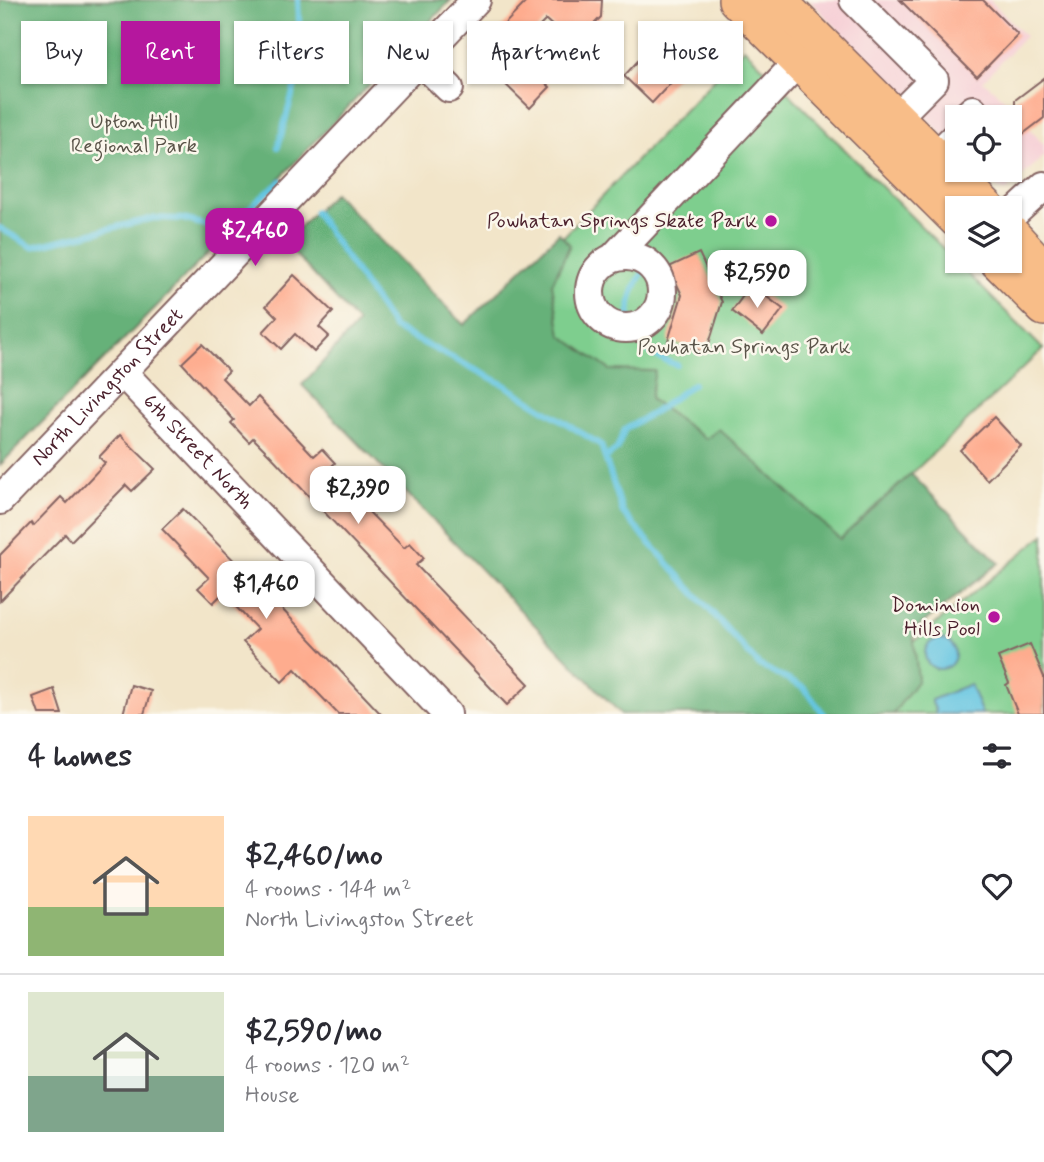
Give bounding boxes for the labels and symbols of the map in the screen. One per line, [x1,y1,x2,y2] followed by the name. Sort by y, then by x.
[71,108,198,162] park label: Upton Hill Regional Park
[487,207,757,235] place label: Powhatan Springs Skate Park
[198,208,312,268] pin: $2,460
[763,213,779,229] marker: Powhatan Springs Skate Park
[700,250,814,310] pin: $2,590
[25,302,190,472] street label: North Livingston Street
[637,333,851,361] park label: Powhatan Springs Park
[136,388,259,516] street label: 6th Street North
[301,466,415,526] pin: $2,390
[209,562,323,621] pin: $1,460
[891,591,980,643] place label: Dominion Hills Pool
[986,609,1002,625] marker: Dominion Hills Pool

